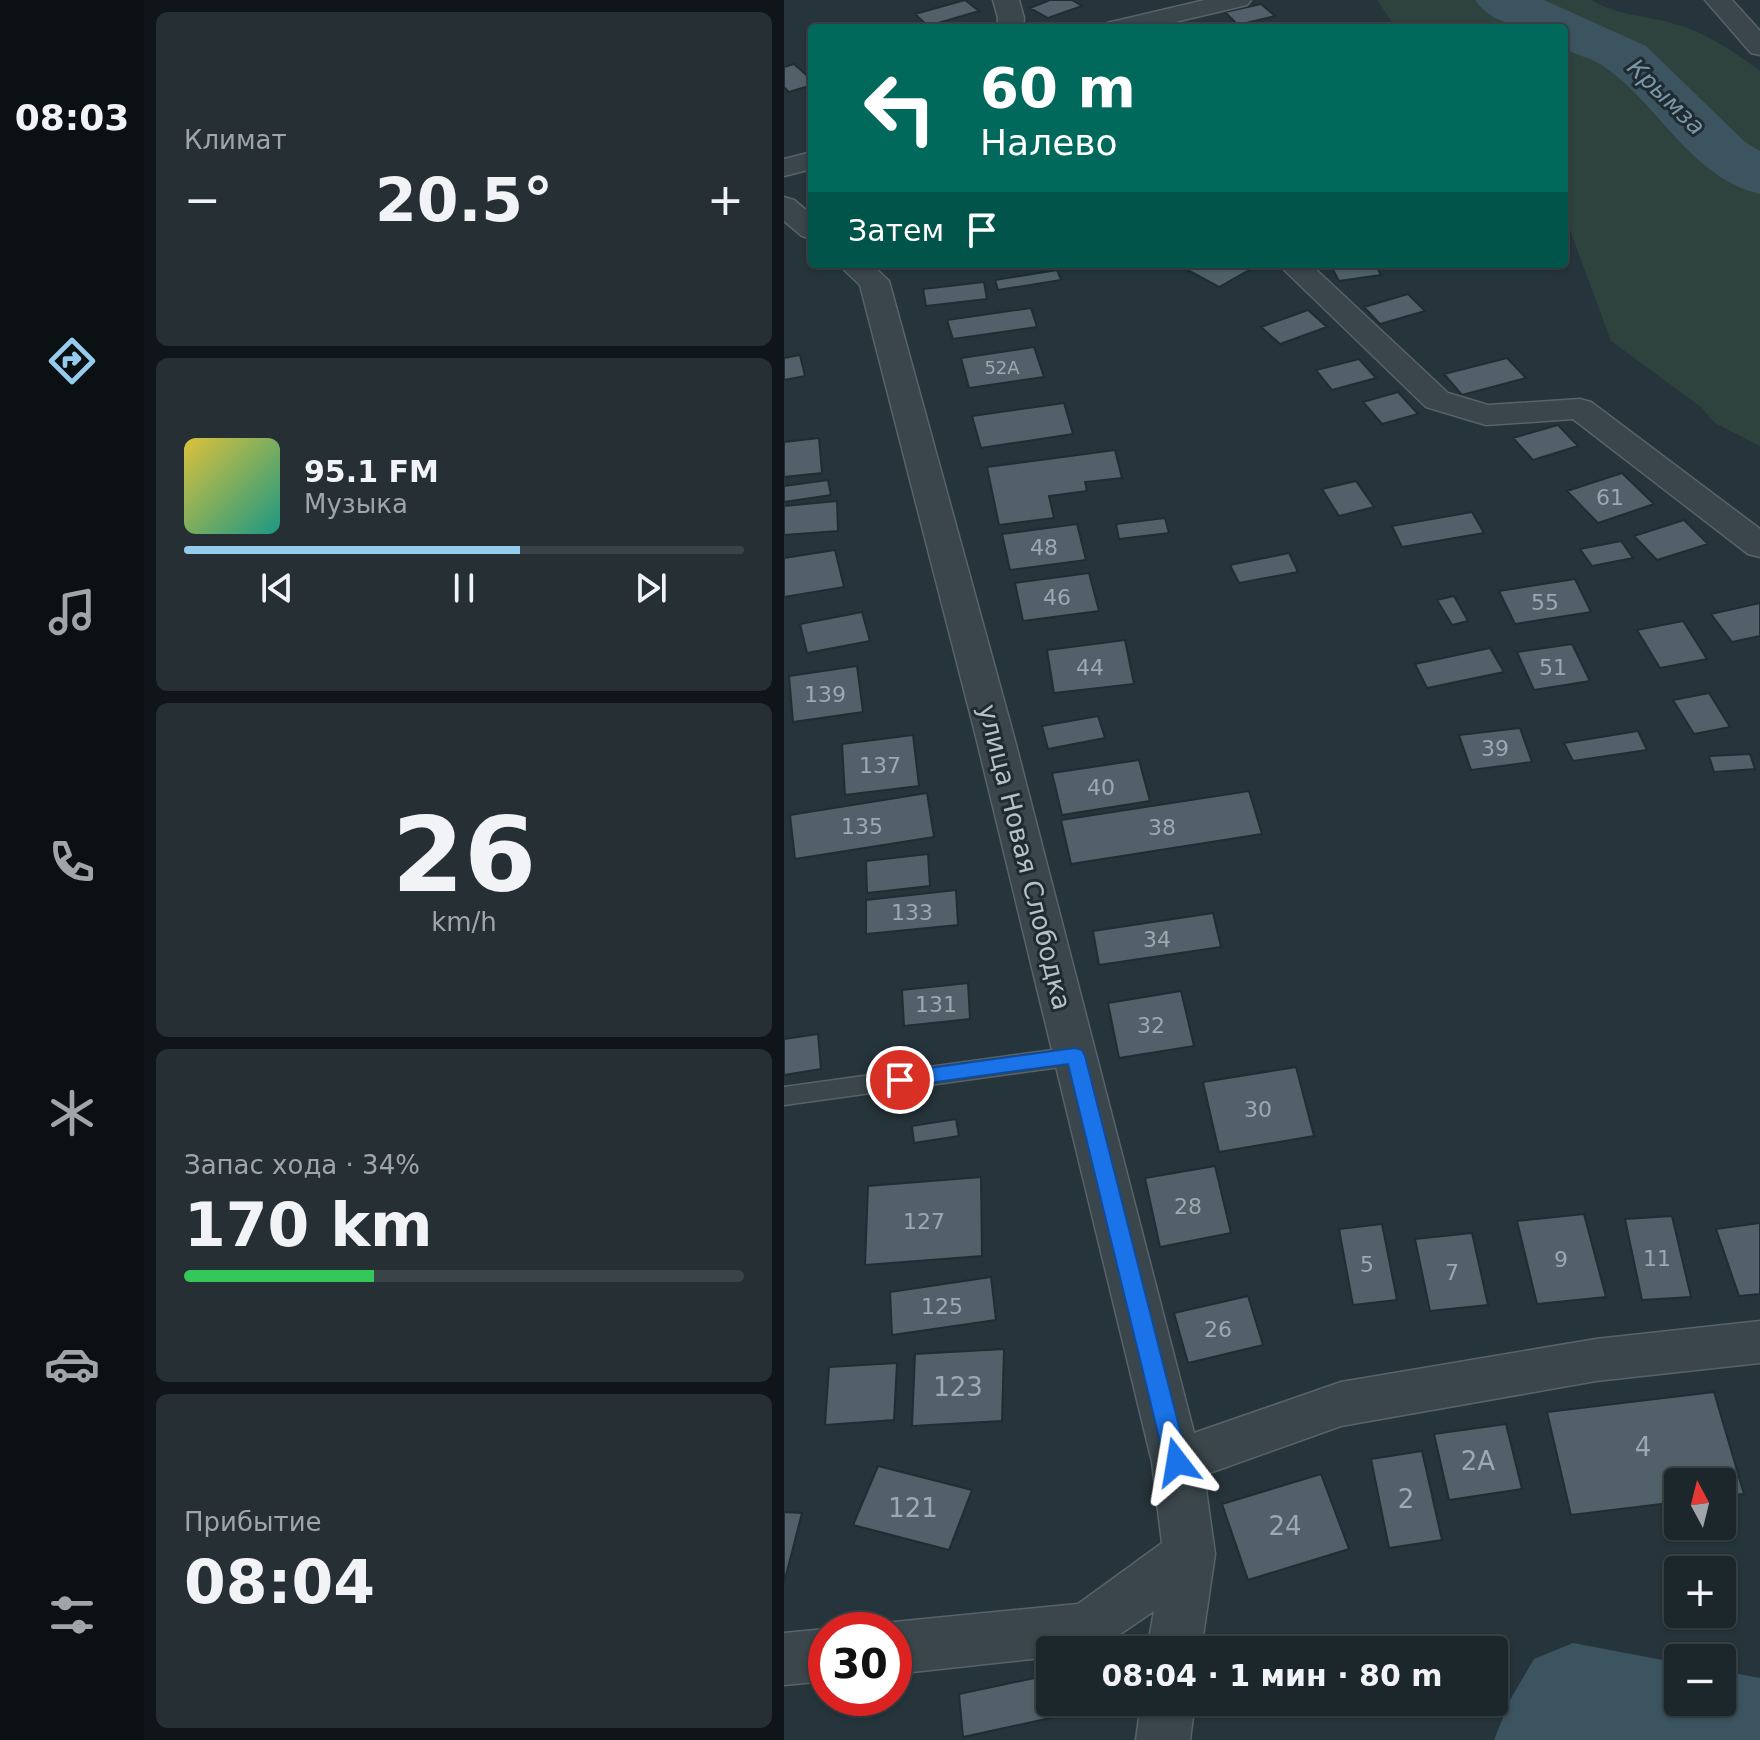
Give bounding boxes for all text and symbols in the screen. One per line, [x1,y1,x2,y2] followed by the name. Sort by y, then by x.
[1621,53,1711,141] water label: Крымза
[980,55,1136,120] text: 60 m
[848,56,952,160] icon: left
[15,97,129,138] text: 08:03
[980,122,1118,163] text: Налево
[184,125,287,155] text: Климат
[375,165,553,235] text: 20.5°
[184,174,221,225] text: −
[707,174,744,225] text: +
[960,208,1004,252] icon: arrive
[848,213,944,248] text: Затем
[44,333,100,389] icon: directions
[984,357,1020,378] house number: 52А
[304,454,439,489] text: 95.1 FM
[1596,485,1624,510] house number: 61
[304,489,408,519] text: Музыка
[1030,535,1058,560] house number: 48
[255,566,299,610] icon: previous
[442,566,486,610] icon: pause
[629,566,673,610] icon: next
[44,584,100,640] icon: music
[1043,585,1071,610] house number: 46
[1531,590,1559,615] house number: 55
[1076,655,1104,680] house number: 44
[1539,655,1567,680] house number: 51
[804,682,846,707] house number: 139
[973,701,1077,1013] street label: улица Новая Слободка
[1481,736,1509,761] house number: 39
[859,753,901,778] house number: 137
[1087,775,1115,800] house number: 40
[392,794,536,916] text: 26
[841,814,883,839] house number: 135
[1148,815,1176,840] house number: 38
[44,834,100,890] icon: phone
[891,900,933,925] house number: 133
[431,907,497,937] text: km/h
[1143,927,1171,952] house number: 34
[915,992,957,1017] house number: 131
[1137,1013,1165,1038] house number: 32
[866,1046,934,1114] pin
[878,1058,922,1102] icon: arrive
[44,1085,100,1141] icon: climate
[1244,1097,1272,1122] house number: 30
[184,1150,420,1180] text: Запас хода · 34%
[184,1190,433,1260] text: 170 km
[1174,1194,1202,1219] house number: 28
[903,1209,945,1234] house number: 127
[1643,1246,1671,1271] house number: 11
[1554,1247,1568,1272] house number: 9
[1360,1252,1374,1277] house number: 5
[1445,1260,1459,1285] house number: 7
[921,1294,963,1319] house number: 125
[1204,1317,1232,1342] house number: 26
[44,1336,100,1392] icon: car
[933,1372,983,1402] house number: 123
[1135,1420,1219,1504] position arrow
[1635,1432,1651,1462] house number: 4
[1461,1446,1495,1476] house number: 2А
[1664,1468,1736,1540] north arrow
[1664,1468,1736,1716] map controls
[1398,1484,1414,1514] house number: 2
[888,1493,938,1523] house number: 121
[184,1507,322,1537] text: Прибытие
[1268,1511,1302,1541] house number: 24
[184,1547,375,1617] text: 08:04
[1664,1556,1736,1628] button: +
[44,1587,100,1643] icon: filters
[808,1612,912,1716] speed limit sign: 30
[1664,1644,1736,1716] button: −
[1101,1658,1443,1693] text: 08:04 · 1 мин · 80 m

